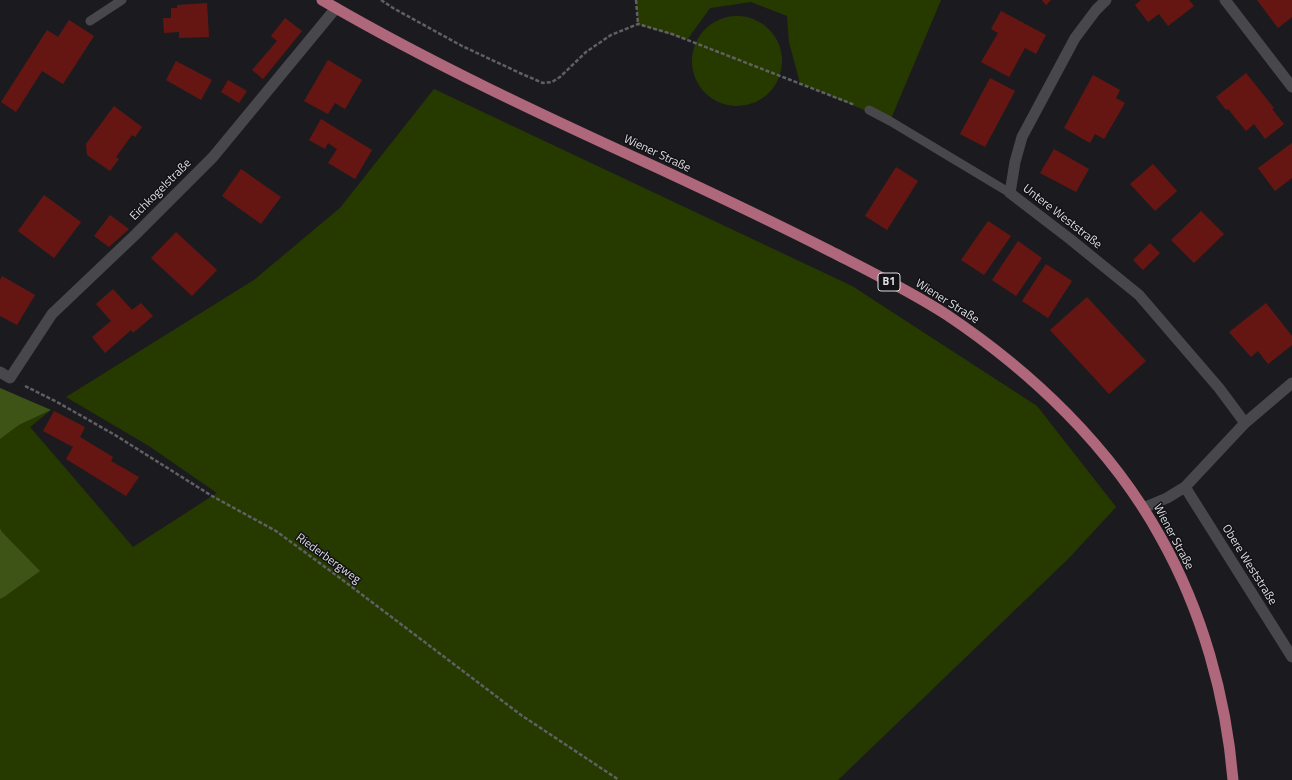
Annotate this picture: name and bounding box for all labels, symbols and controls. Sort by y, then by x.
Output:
street label: Wiener Straße [621,132,693,176]
street label: Eichkogelstraße [127,156,195,224]
street label: Untere Weststraße [1020,182,1104,252]
road number: B1 [878,273,900,291]
street label: Wiener Straße [913,277,981,327]
street label: Wiener Straße [1150,502,1196,572]
street label: Obere Weststraße [1218,522,1280,608]
street label: Riederbergweg [293,531,363,587]

